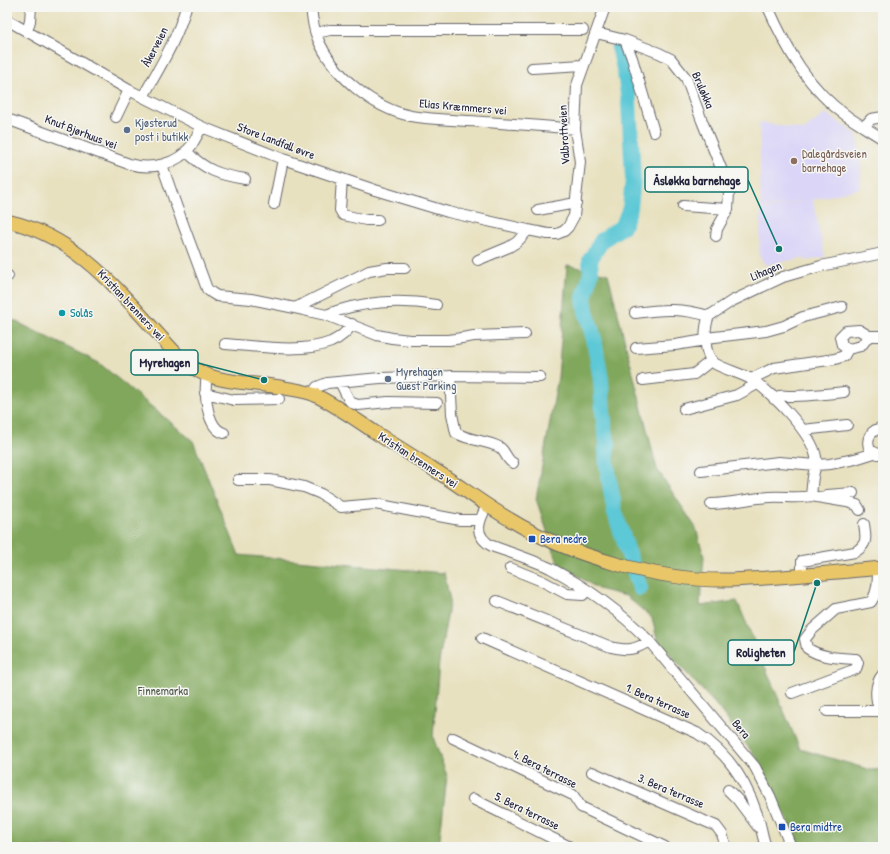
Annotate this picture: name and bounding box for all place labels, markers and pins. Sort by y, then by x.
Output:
place label: Kjøsterud post i butikk [135,114,188,145]
marker: Kjøsterud post i butikk [122,125,132,135]
place label: Dalegårdsveien barnehage [802,145,867,176]
marker: Dalegårdsveien barnehage [789,156,799,166]
callout: Åsløkka barnehage [645,167,748,192]
place label: Solås [70,304,93,321]
marker: Solås [57,308,67,318]
callout: Myrehagen [131,350,198,375]
place label: Myrehagen Guest Parking [396,363,456,394]
marker: Myrehagen Guest Parking [383,374,393,384]
place label: Bera nedre [540,530,587,547]
marker: Bera nedre [527,534,537,544]
callout: Roligheten [728,640,794,665]
place label: Bera midtre [790,818,842,835]
marker: Bera midtre [777,822,787,832]

